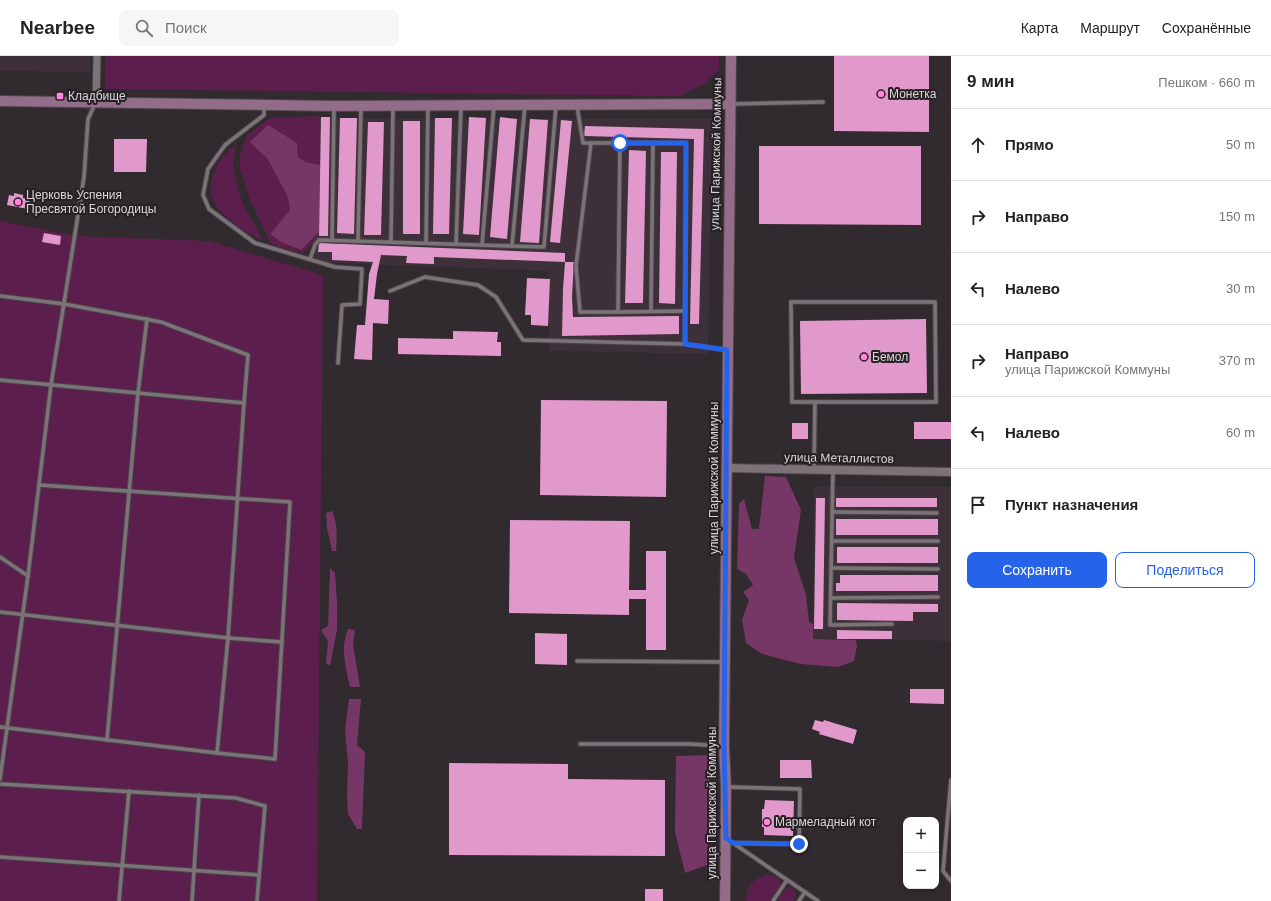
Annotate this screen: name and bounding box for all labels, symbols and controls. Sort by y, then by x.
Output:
search box [119,10,399,46]
text: Nearbee [20,17,95,38]
icon: search [133,17,155,39]
text: Поиск [165,19,207,36]
text: Карта [1021,20,1058,36]
text: Маршрут [1080,20,1140,36]
text: Сохранённые [1162,20,1251,36]
text: 9 мин [967,72,1014,91]
text: Пешком · 660 m [1158,75,1255,90]
street label: улица Парижской Коммуны [708,78,724,230]
place label: Монетка [889,87,937,101]
place label: Кладбище [68,89,126,103]
marker: Монетка [876,89,886,99]
marker: Кладбище [55,91,65,101]
route start [611,134,629,152]
icon: ahead [967,134,989,156]
text: Прямо [1005,136,1054,153]
text: 50 m [1226,137,1255,152]
place label: Церковь Успения Пресвятой Богородицы [26,188,156,216]
marker: Церковь Успения Пресвятой Богородицы [13,197,23,207]
icon: right [967,206,989,228]
text: Направо [1005,208,1069,225]
text: 150 m [1219,209,1255,224]
icon: left [967,278,989,300]
text: Налево [1005,280,1060,297]
text: 30 m [1226,281,1255,296]
text: Направо [1005,345,1069,362]
place label: Бемол [872,350,908,364]
icon: right [967,350,989,372]
marker: Бемол [859,352,869,362]
text: 370 m [1219,353,1255,368]
text: улица Парижской Коммуны [1005,362,1170,377]
street label: улица Парижской Коммуны [707,402,721,554]
icon: left [967,422,989,444]
text: Налево [1005,424,1060,441]
text: 60 m [1226,425,1255,440]
street label: улица Металлистов [784,450,894,466]
icon: arrive [967,494,989,516]
text: Пункт назначения [1005,496,1138,513]
button: Сохранить [967,552,1107,588]
button: Поделиться [1115,552,1255,588]
street label: улица Парижской Коммуны [705,727,719,879]
place label: Мармеладный кот [775,815,877,829]
marker: Мармеладный кот [762,817,772,827]
map controls [903,817,939,889]
button: + [903,817,939,853]
route end [790,835,808,853]
button: − [903,853,939,889]

